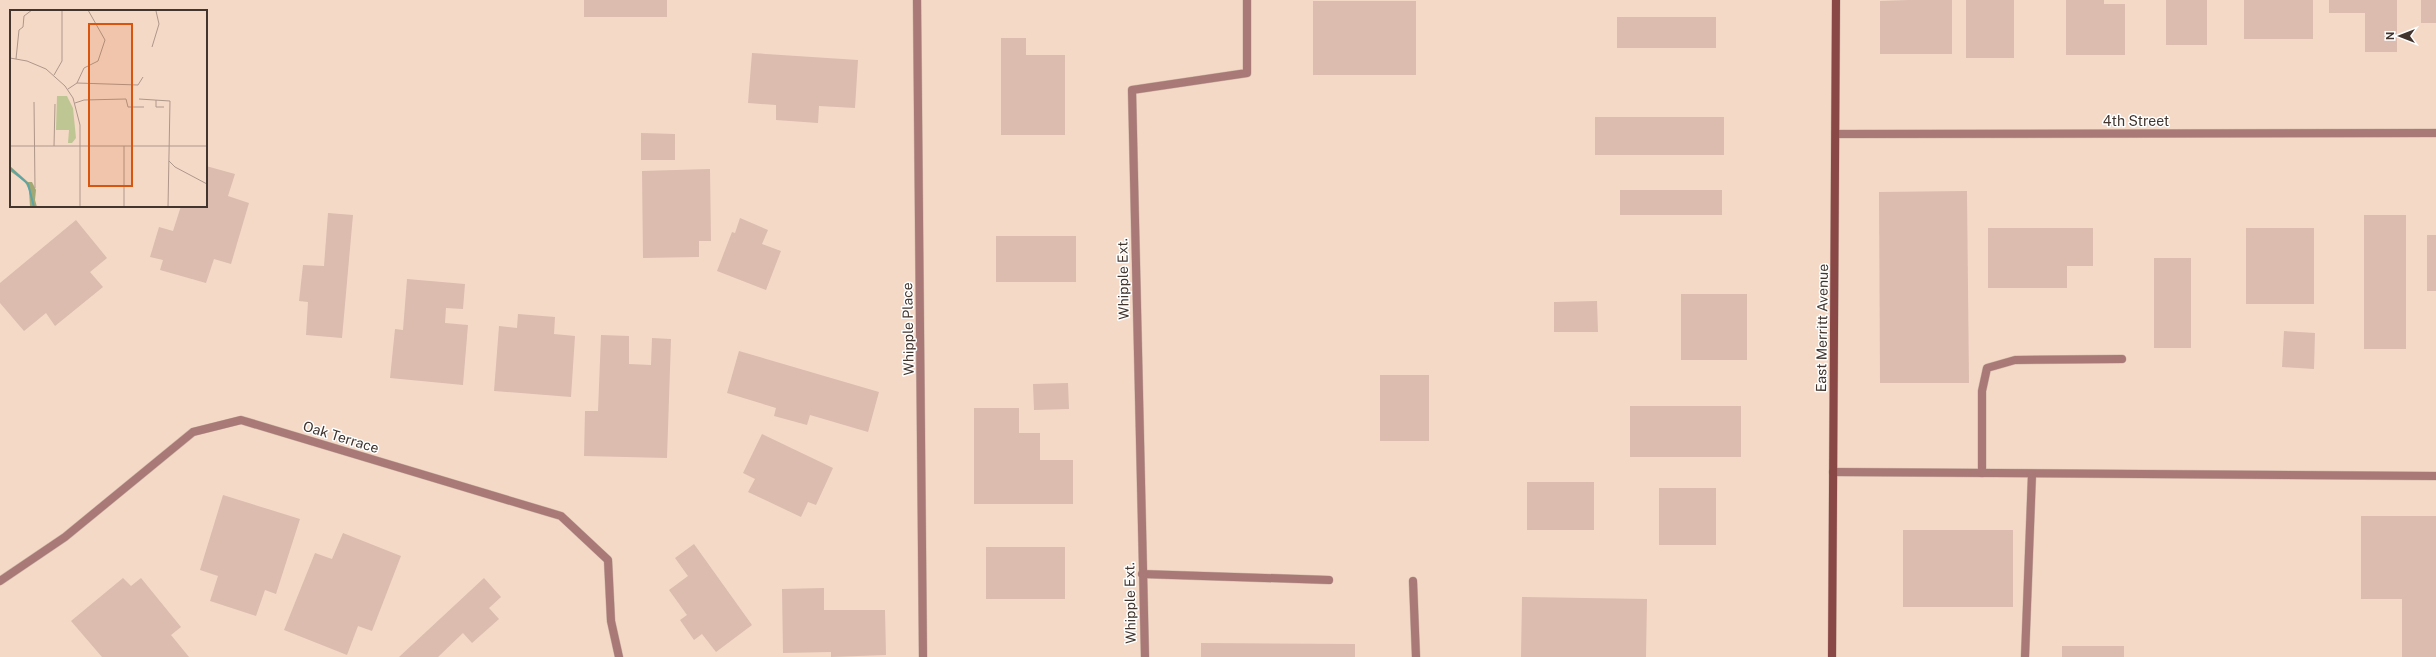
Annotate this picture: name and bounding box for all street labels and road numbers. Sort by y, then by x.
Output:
street label: 4th Street [2103,113,2169,129]
street label: Whipple Ext. [1114,238,1132,320]
street label: East Merritt Avenue [1813,264,1831,392]
street label: Whipple Place [899,282,917,376]
street label: Oak Terrace [301,418,381,456]
street label: Whipple Ext. [1121,562,1139,644]

